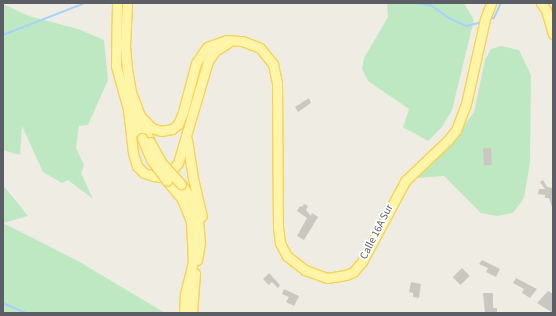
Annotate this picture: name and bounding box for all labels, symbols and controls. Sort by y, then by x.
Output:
street label: Calle 16A Sur [358,202,396,262]

